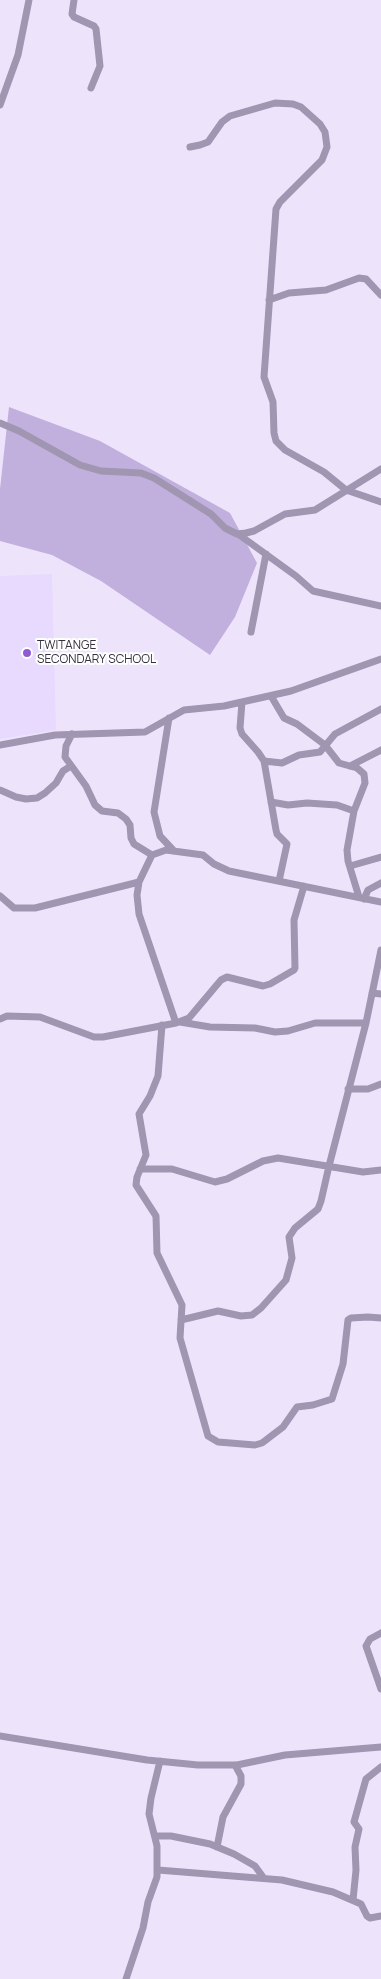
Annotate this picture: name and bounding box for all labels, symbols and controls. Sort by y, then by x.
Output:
place label: TWITANGE SECONDARY SCHOOL [37,639,156,667]
marker: TWITANGE SECONDARY SCHOOL [21,647,33,659]

